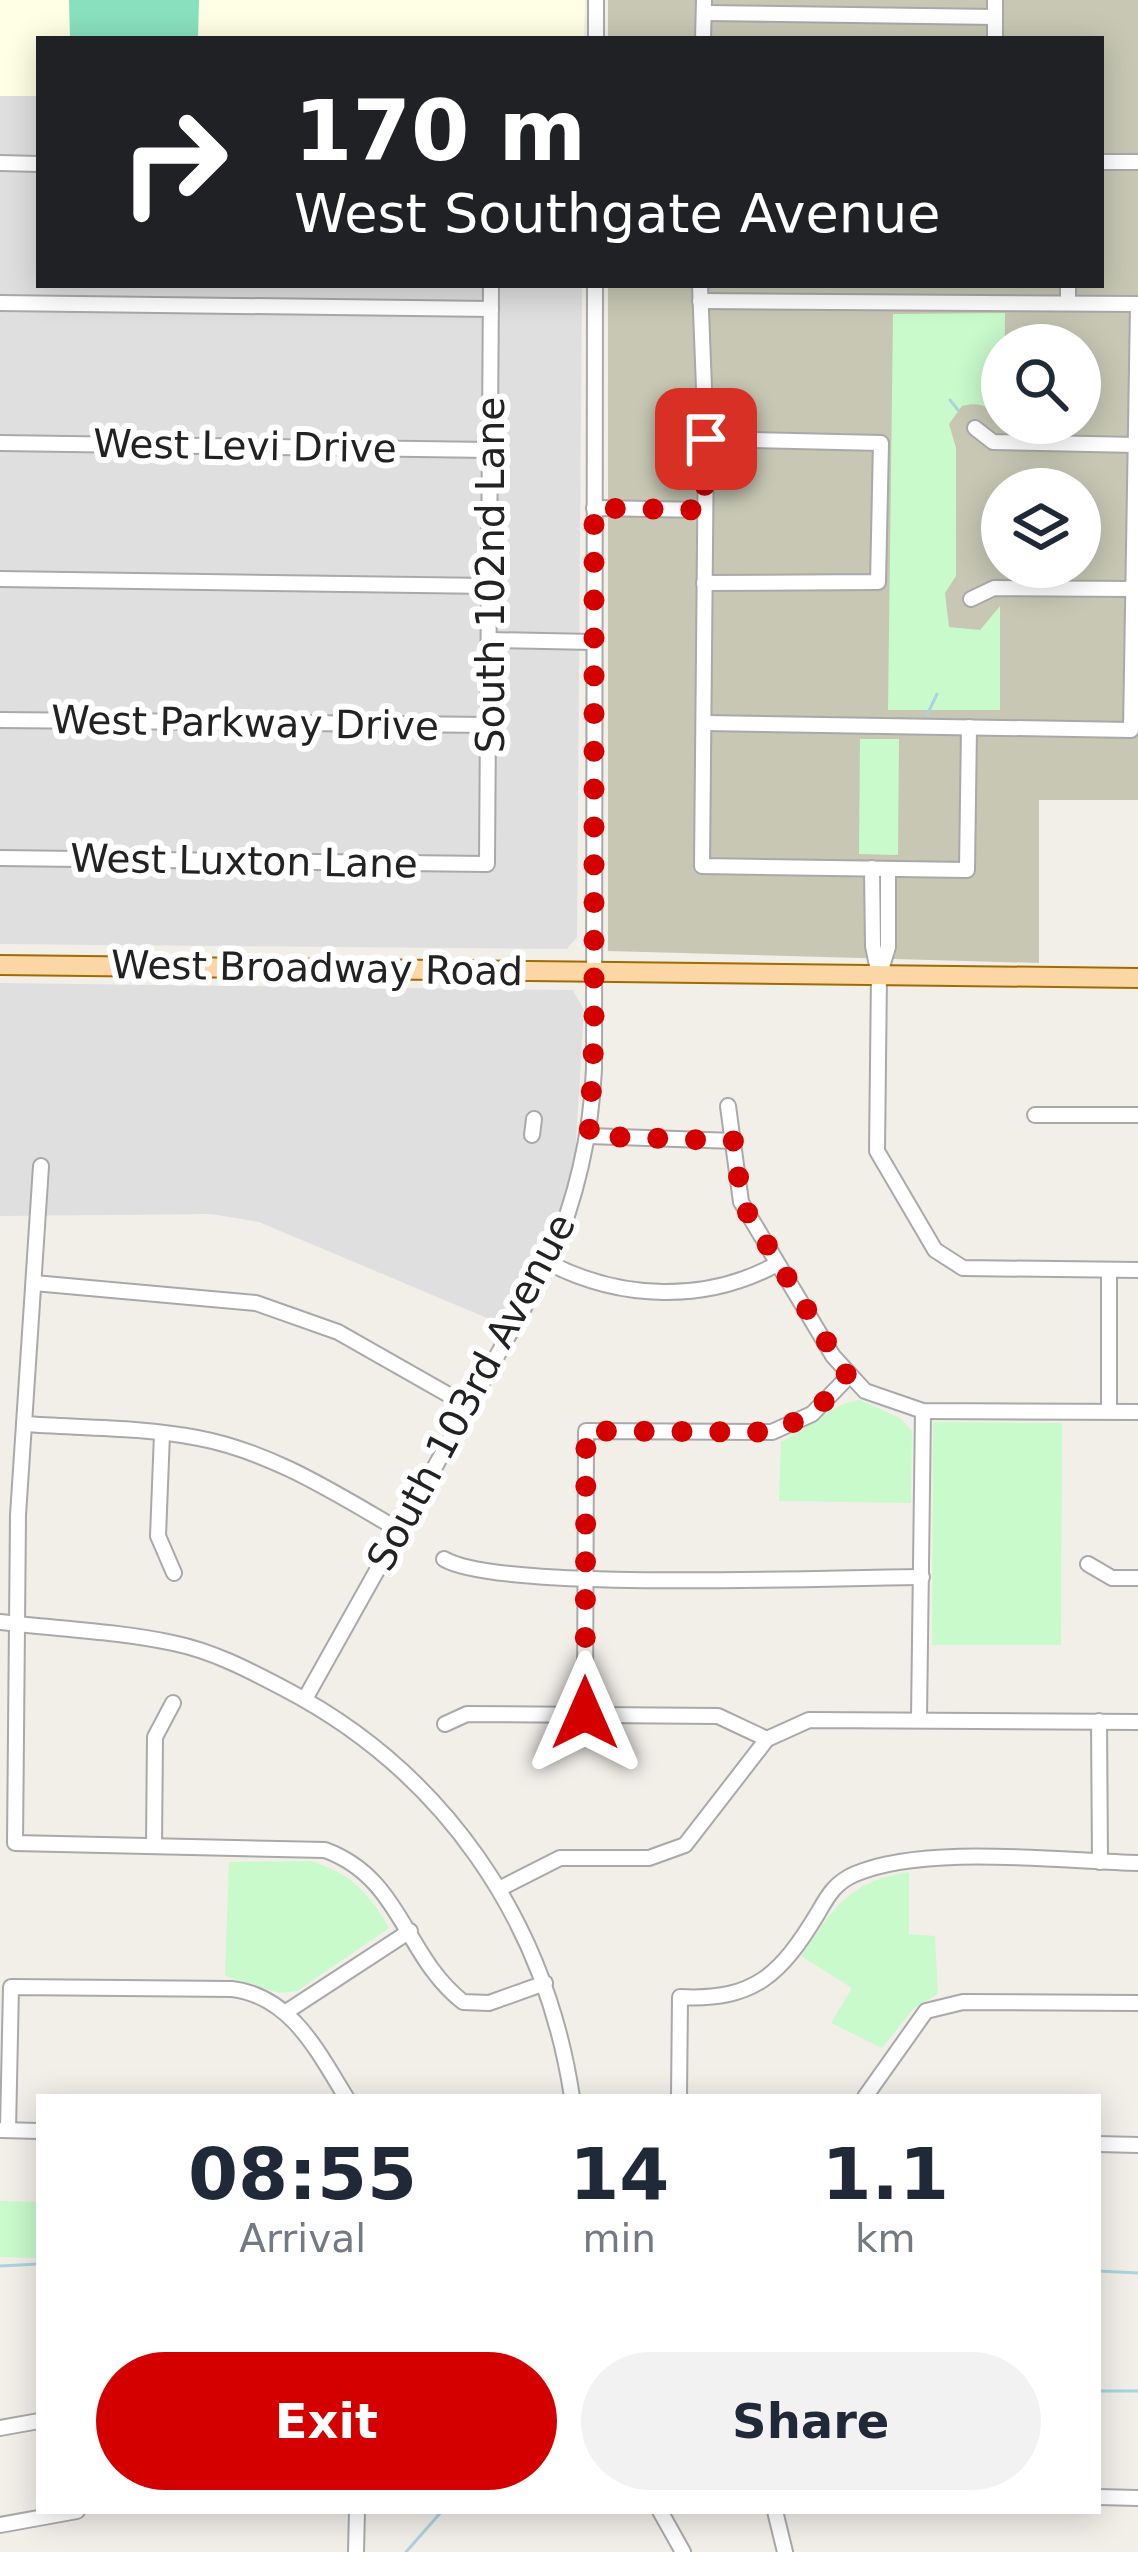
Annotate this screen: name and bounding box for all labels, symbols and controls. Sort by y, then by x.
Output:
text: 170 m [294,82,586,180]
icon: right [96,84,252,240]
text: West Southgate Avenue [294,182,940,245]
map controls [981,324,1101,588]
button: search [981,324,1101,444]
pin [655,388,757,490]
street label: South 102nd Lane [468,397,513,753]
icon: arrive [673,406,739,472]
street label: West Levi Drive [93,421,397,471]
button: layers [981,468,1101,588]
street label: West Parkway Drive [51,697,439,749]
street label: West Luxton Lane [70,835,418,887]
street label: West Broadway Road [111,942,523,994]
street label: South 103rd Avenue [358,1206,584,1578]
position arrow [522,1650,648,1776]
text: 08:55 [188,2132,417,2216]
text: 14 [569,2132,669,2216]
text: 1.1 [821,2132,949,2216]
text: Arrival [239,2216,366,2261]
text: min [583,2216,656,2261]
text: km [855,2216,916,2261]
button: Exit [96,2352,557,2490]
button: Share [581,2352,1041,2490]

